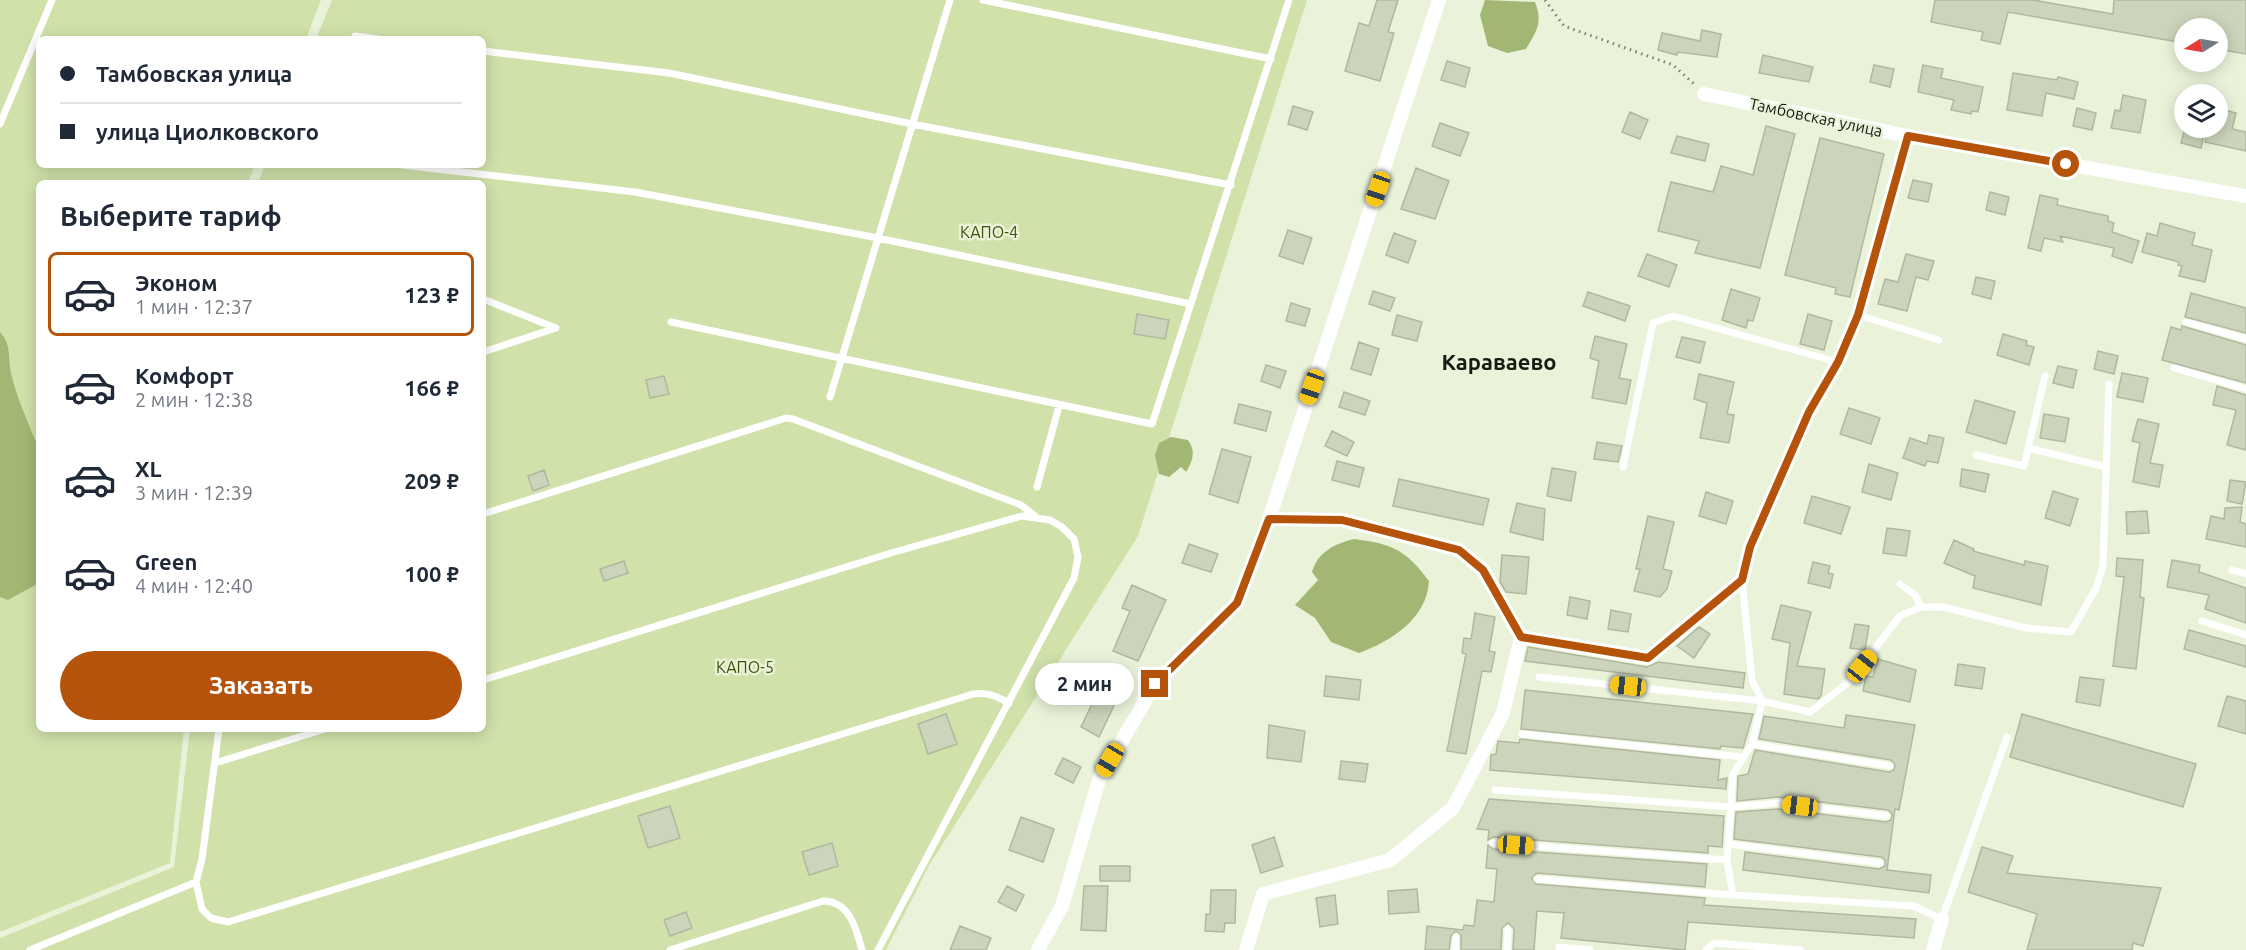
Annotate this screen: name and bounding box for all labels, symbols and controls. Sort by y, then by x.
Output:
north arrow [2174,18,2228,72]
map controls [2174,18,2228,138]
text: Тамбовская улица [96,61,292,86]
button: layers [2174,84,2228,138]
street label: Тамбовская улица [1748,94,1884,140]
text: улица Циолковского [96,119,319,144]
route start [2052,150,2079,177]
car [1364,169,1392,209]
text: Выберите тариф [60,201,282,231]
park label: КАПО-4 [960,223,1018,241]
icon: car [63,267,117,321]
text: Эконом [135,270,217,295]
text: 123 ₽ [404,282,459,307]
text: 1 мин · 12:37 [135,295,253,318]
district label: Караваево [1441,349,1557,374]
icon: car [63,360,117,414]
text: Комфорт [135,363,234,388]
car [1298,367,1326,407]
text: 166 ₽ [404,375,459,400]
text: 2 мин · 12:38 [135,388,253,411]
icon: car [63,453,117,507]
text: XL [135,456,162,481]
text: 209 ₽ [404,468,459,493]
text: 3 мин · 12:39 [135,481,253,504]
icon: car [63,546,117,600]
text: Green [135,549,197,574]
text: 100 ₽ [404,561,459,586]
text: 4 мин · 12:40 [135,574,253,597]
car [1844,646,1880,686]
button: Заказать [60,651,462,720]
park label: КАПО-5 [716,658,774,676]
callout: 2 мин [1035,663,1134,705]
route end [1141,670,1168,697]
text: 2 мин [1057,672,1112,695]
car [1609,675,1647,697]
car [1093,740,1127,780]
car [1781,795,1819,817]
car [1497,835,1535,855]

